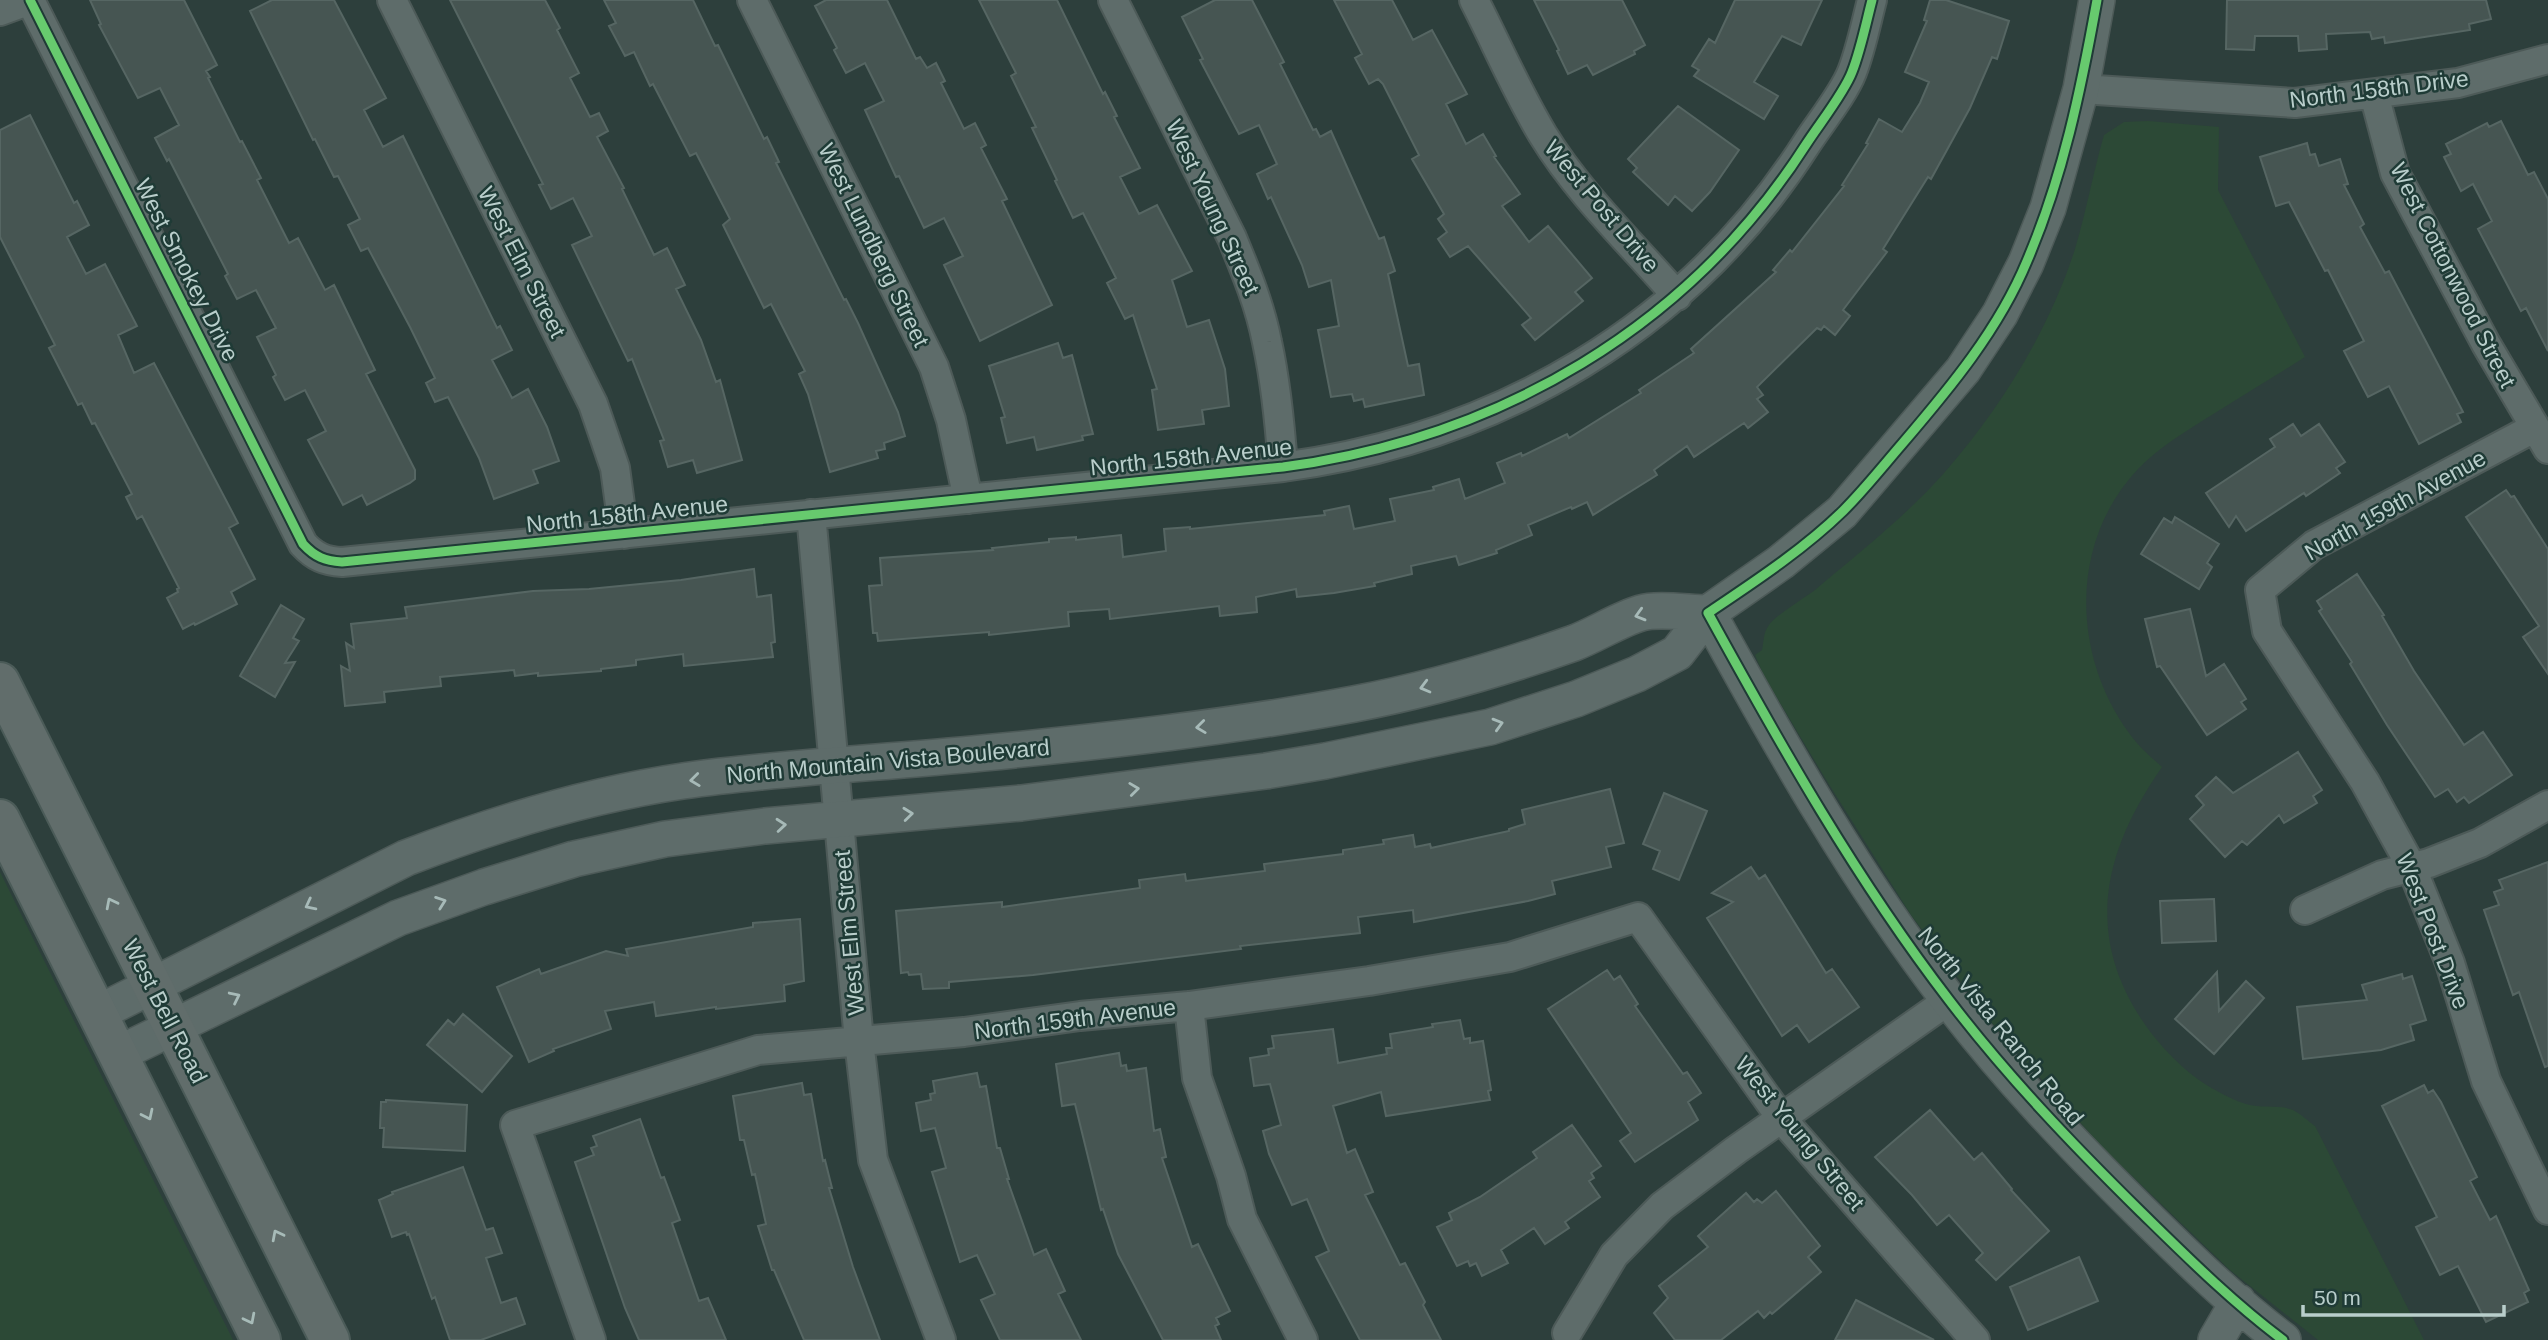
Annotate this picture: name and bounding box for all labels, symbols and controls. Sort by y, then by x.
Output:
street label: North 158th Drive [2288,65,2470,113]
street label: West Young Street [1161,115,1265,299]
street label: West Post Drive [1539,135,1665,277]
street label: West Lundberg Street [813,139,935,352]
street label: West Cottonwood Street [2385,158,2521,392]
street label: West Smokey Drive [130,174,244,366]
street label: West Elm Street [473,182,571,342]
street label: North 158th Avenue [1089,433,1293,481]
street label: North 159th Avenue [2300,444,2490,566]
street label: North 158th Avenue [525,490,729,538]
one-way arrow [1635,607,1647,621]
one-way arrow [1419,679,1431,693]
one-way arrow [1492,718,1504,733]
one-way arrow [1196,719,1207,734]
street label: North Mountain Vista Boulevard [725,734,1051,788]
one-way arrow [689,772,700,787]
one-way arrow [1128,781,1139,796]
one-way arrow [902,807,913,822]
one-way arrow [776,818,787,833]
street label: West Elm Street [829,849,869,1017]
street label: West Post Drive [2391,850,2475,1012]
one-way arrow [434,896,446,910]
one-way arrow [105,897,119,910]
one-way arrow [305,897,317,910]
street label: North Vista Ranch Road [1913,922,2089,1130]
street label: West Bell Road [118,935,212,1087]
one-way arrow [228,992,240,1006]
street label: North 159th Avenue [973,994,1177,1044]
street label: West Young Street [1730,1051,1870,1216]
one-way arrow [140,1108,154,1120]
one-way arrow [272,1230,286,1242]
scale bar [2303,1274,2504,1318]
text: 50 m [2314,1286,2361,1309]
one-way arrow [242,1312,256,1324]

